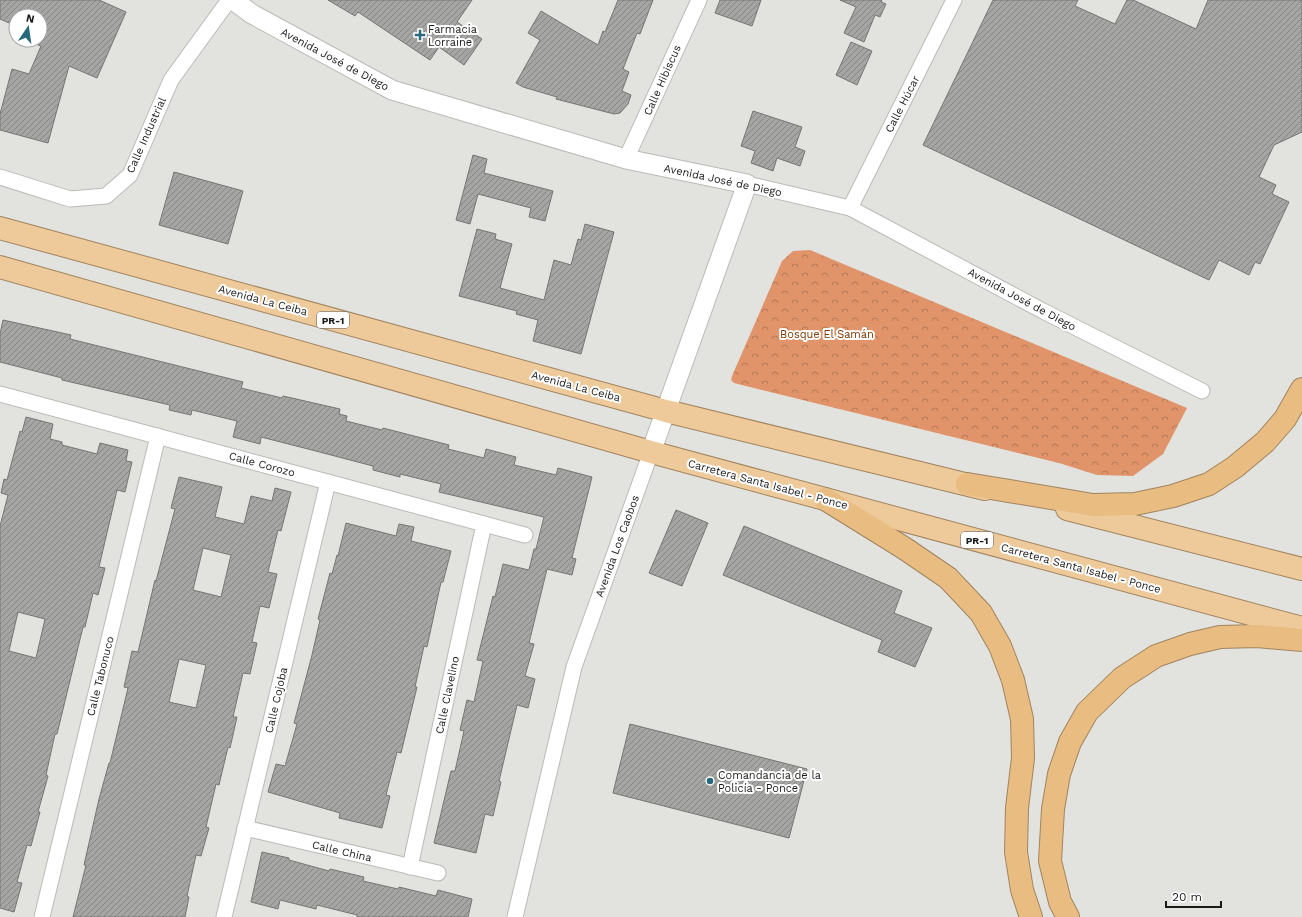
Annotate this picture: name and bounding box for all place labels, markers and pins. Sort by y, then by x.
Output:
place label: Farmacia Lorraine [428,23,477,49]
marker: Farmacia Lorraine [415,30,425,40]
place label: Comandancia de la Policía - Ponce [718,769,821,795]
marker: Comandancia de la Policía - Ponce [705,776,715,786]

